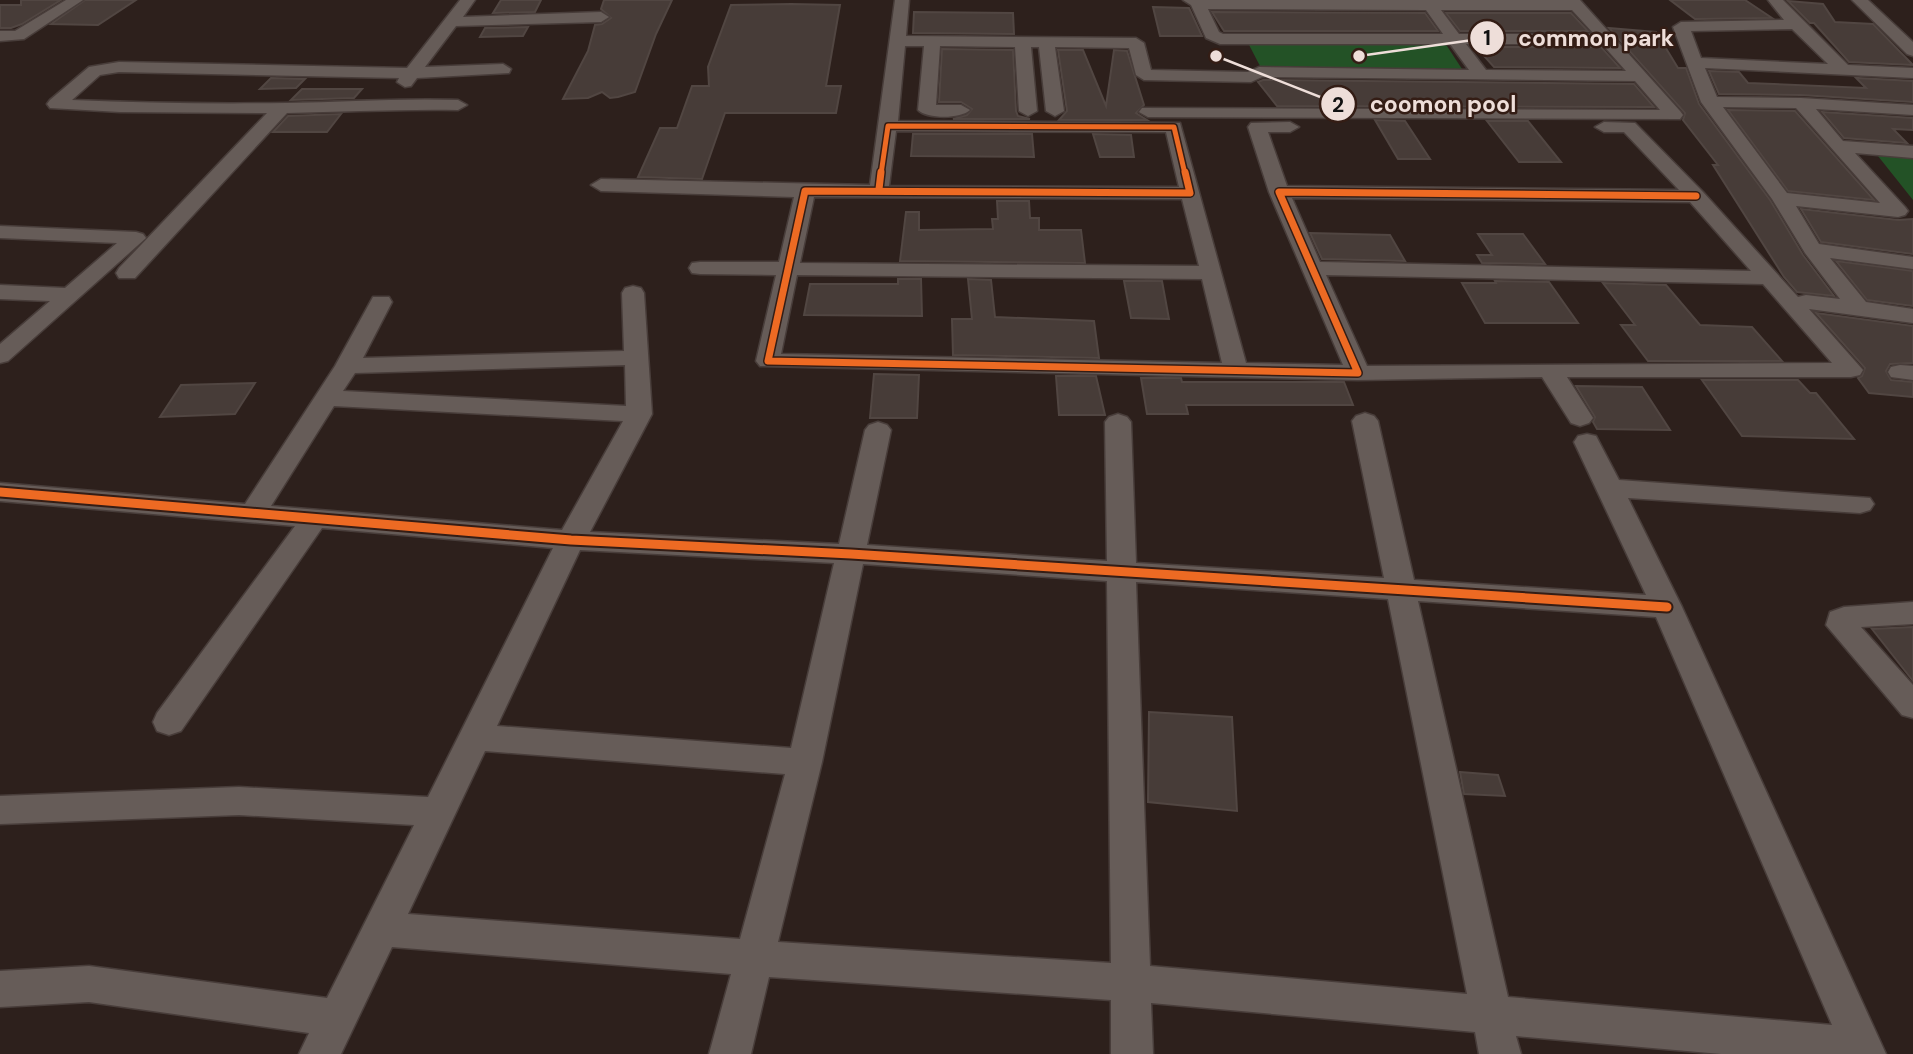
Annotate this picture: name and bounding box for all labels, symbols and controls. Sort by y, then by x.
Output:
callout: common park [1469,16,1688,60]
text: common park [1518,23,1674,53]
text: 1 [1483,24,1491,52]
callout: coomon pool [1320,82,1530,126]
text: coomon pool [1370,89,1516,119]
text: 2 [1332,91,1344,119]

